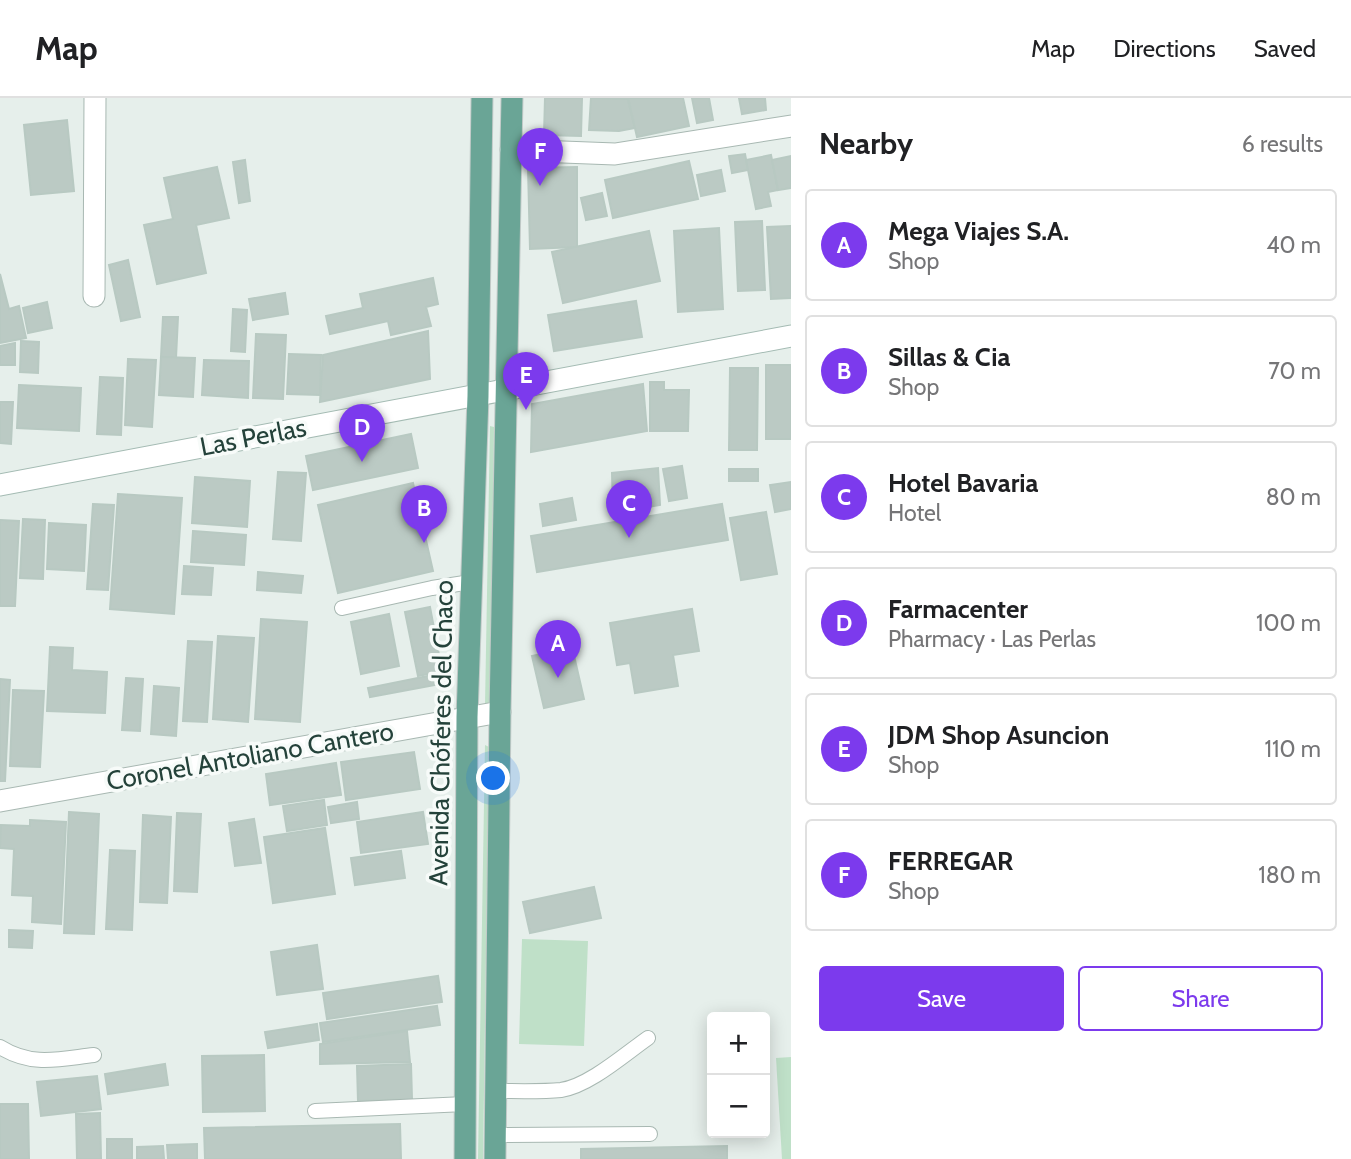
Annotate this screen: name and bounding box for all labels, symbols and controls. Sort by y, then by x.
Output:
text: Map [35,28,98,68]
text: Map [1031,34,1075,63]
text: Directions [1113,34,1216,63]
text: Saved [1254,34,1316,63]
text: Nearby [819,125,913,162]
pin: F [517,128,563,186]
text: 6 results [1242,130,1323,158]
text: Mega Viajes S.A. [888,215,1069,247]
text: A [837,231,851,259]
text: 40 m [1266,231,1321,259]
text: Shop [888,247,939,275]
text: Sillas & Cia [888,341,1010,373]
pin: E [503,352,549,410]
text: B [837,357,851,385]
text: 70 m [1268,357,1321,385]
text: Shop [888,373,939,401]
pin: D [339,404,385,462]
street label: Las Perlas [197,411,309,463]
text: Hotel Bavaria [888,467,1039,499]
pin: C [606,480,652,538]
text: C [837,483,851,511]
text: 80 m [1266,483,1321,511]
pin: B [401,485,447,543]
text: Hotel [888,499,941,527]
street label: Avenida Chóferes del Chaco [422,580,460,886]
text: Farmacenter [888,593,1028,625]
text: D [836,609,852,637]
text: 100 m [1256,609,1321,637]
pin: A [535,620,581,678]
text: Pharmacy · Las Perlas [888,625,1096,653]
street label: Coronel Antoliano Cantero [104,715,396,797]
text: JDM Shop Asuncion [888,719,1109,751]
text: E [837,735,851,763]
text: 110 m [1265,735,1321,763]
text: Shop [888,751,939,779]
your location [476,761,510,795]
text: FERREGAR [888,845,1013,877]
text: F [838,861,850,889]
text: 180 m [1258,861,1321,889]
text: Shop [888,877,939,905]
button: Save [819,966,1064,1031]
button: Share [1078,966,1323,1031]
map controls [707,1012,770,1138]
button: + [707,1012,770,1075]
button: − [707,1075,770,1138]

